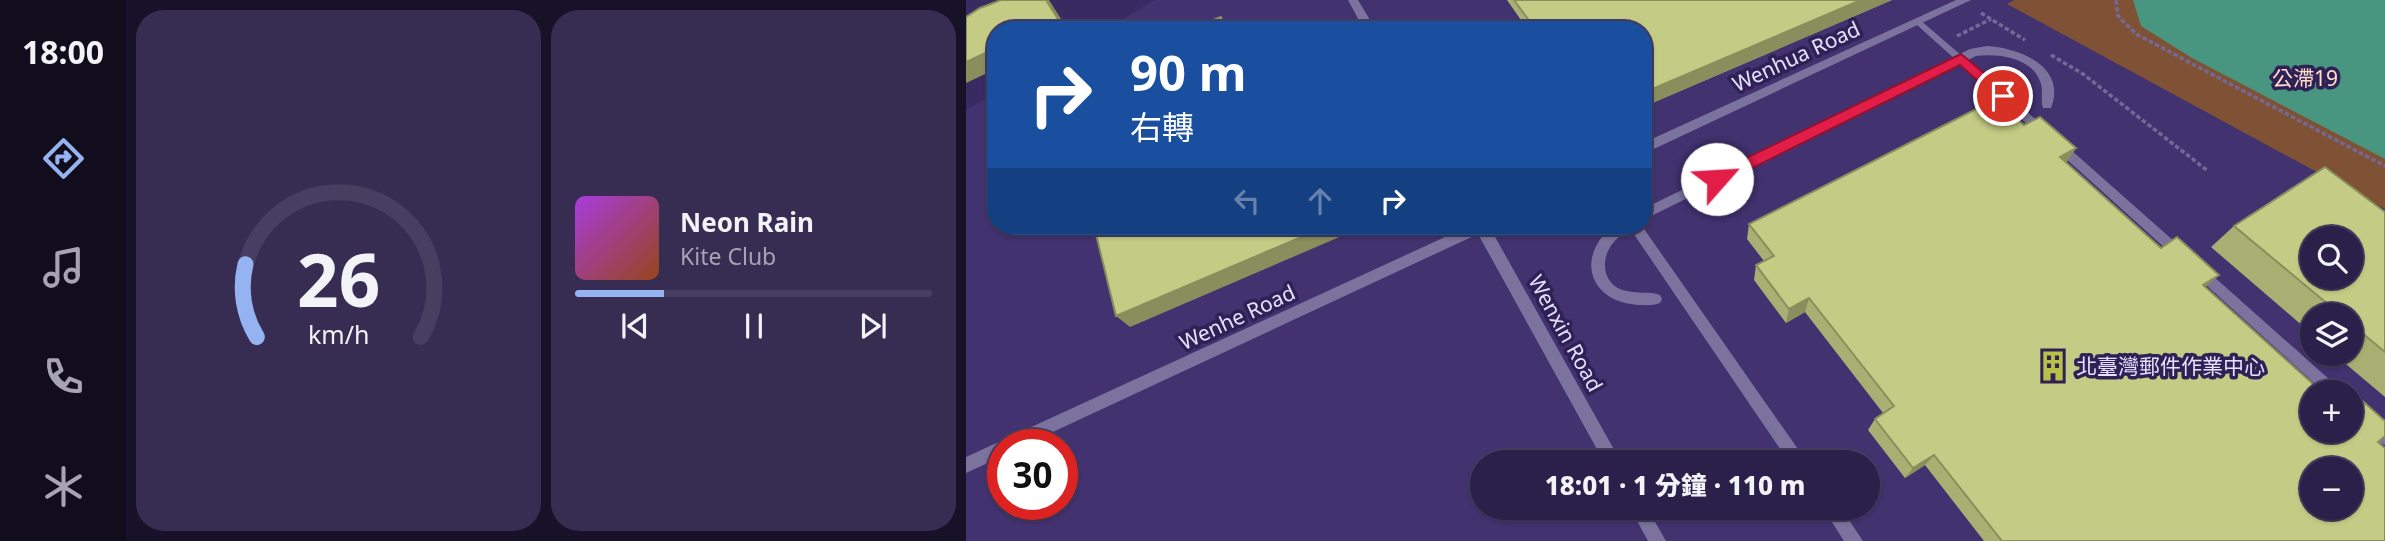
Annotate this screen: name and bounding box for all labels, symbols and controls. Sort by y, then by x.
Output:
street label: Wenhua Road [1728,14,1864,98]
text: 18:00 [22,30,104,73]
text: 90 m [1130,39,1247,105]
icon: right [1015,49,1106,140]
park label: 公滯19 [2272,64,2338,92]
pin [1973,66,2033,126]
icon: arrive [1984,77,2022,115]
text: 右轉 [1130,105,1194,148]
icon: directions [39,134,88,183]
position arrow [1680,142,1754,216]
icon: left [1228,182,1266,220]
icon: ahead [1301,182,1339,220]
icon: right [1374,182,1412,220]
text: Neon Rain [680,204,814,240]
map controls [2300,226,2363,520]
button: search [2300,226,2363,289]
text: 26 [297,229,380,328]
text: Kite Club [680,240,776,272]
icon: music [39,243,88,292]
street label: Wenxin Road [1522,270,1610,396]
street label: Wenhe Road [1175,278,1299,356]
button: layers [2300,303,2363,366]
icon: previous [616,307,654,345]
icon: pause [735,307,773,345]
icon: next [854,307,892,345]
text: km/h [308,316,369,350]
building icon: 北臺灣郵件作業中心 [2036,349,2070,383]
icon: phone [39,352,88,401]
place label: 北臺灣郵件作業中心 [2076,352,2265,380]
button: + [2300,380,2363,443]
speed limit sign: 30 [987,429,1078,520]
button: − [2300,457,2363,520]
icon: climate [39,462,88,511]
text: 18:01 · 1 分鐘 · 110 m [1545,467,1805,503]

